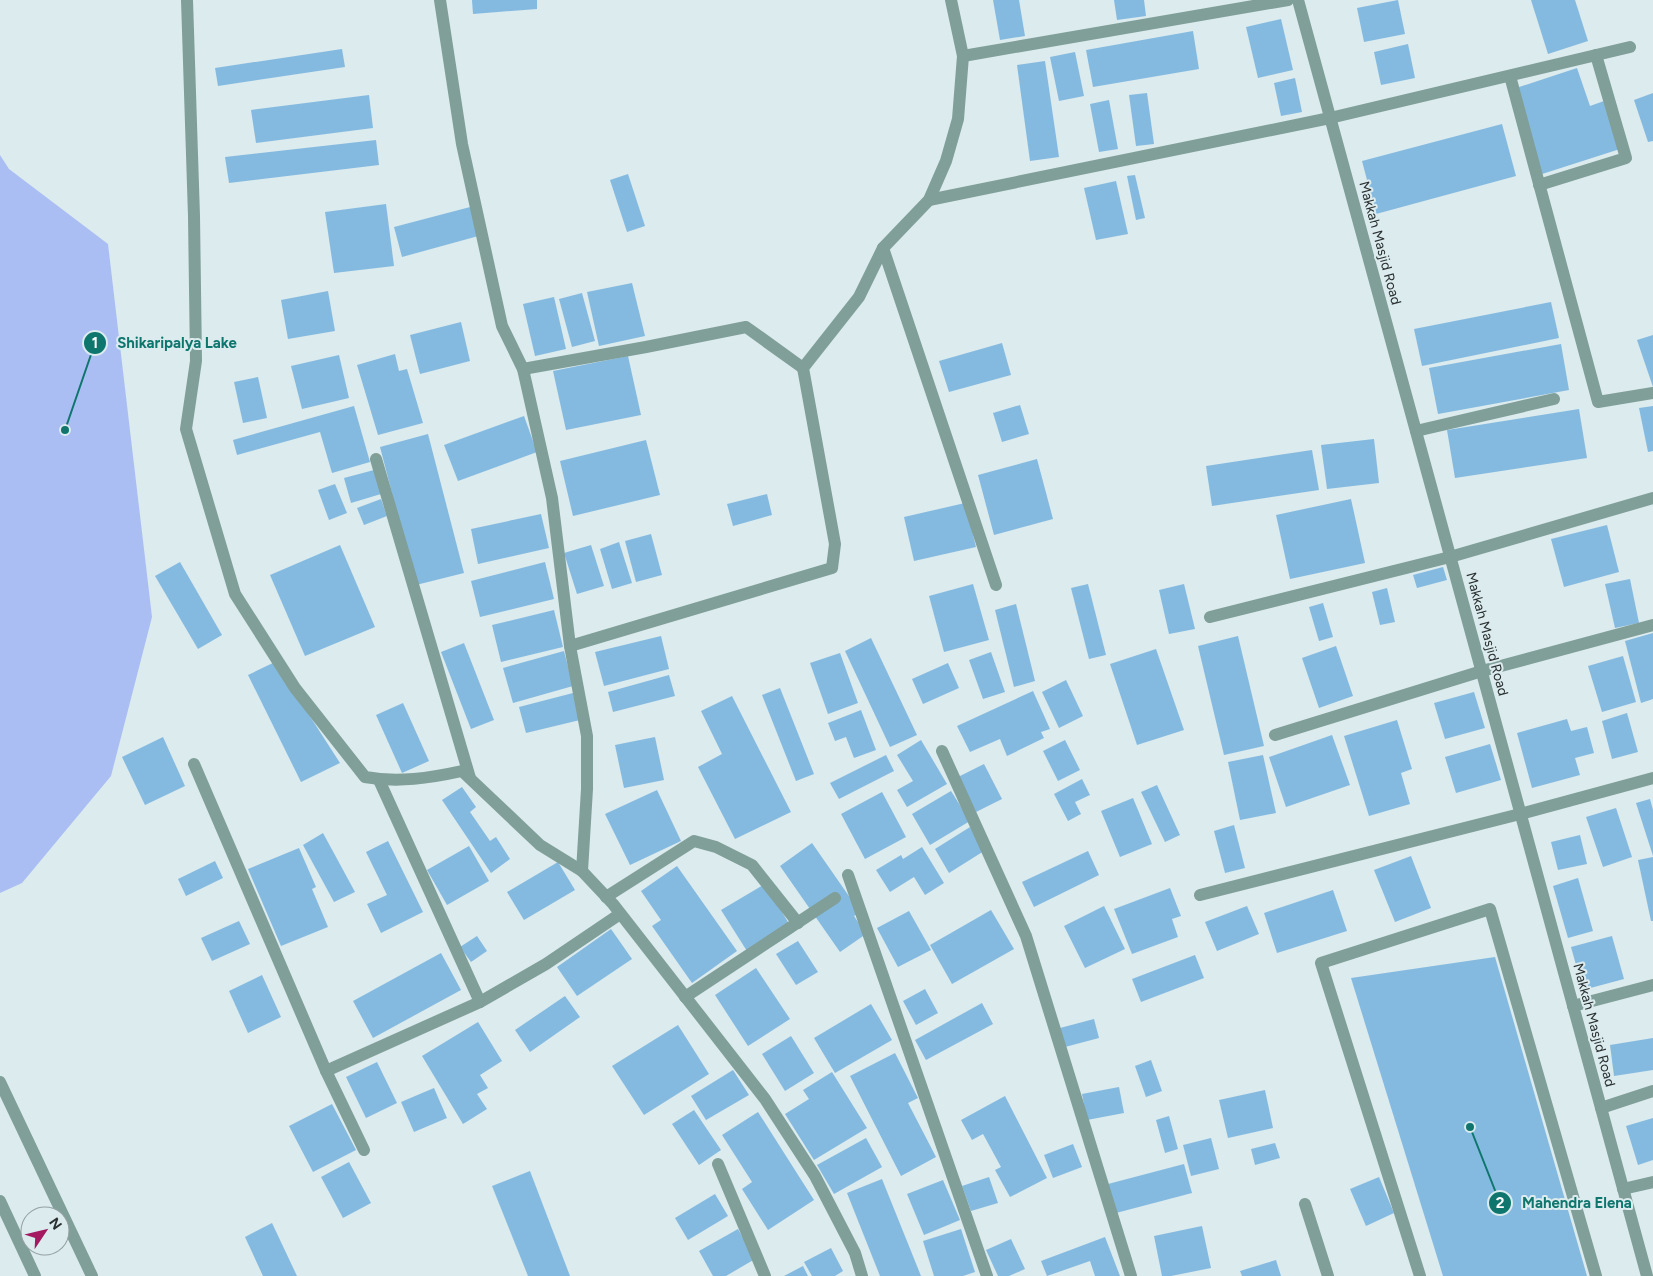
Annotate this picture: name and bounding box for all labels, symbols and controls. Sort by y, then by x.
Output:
street label: Makkah Masjid Road [1355,179,1405,307]
callout: Shikaripalya Lake [82,328,247,358]
text: 1 [92,334,98,352]
text: Shikaripalya Lake [117,334,237,352]
street label: Makkah Masjid Road [1462,570,1512,698]
street label: Makkah Masjid Road [1569,961,1619,1089]
callout: Mahendra Elena [1487,1188,1642,1218]
text: 2 [1496,1194,1505,1212]
text: Mahendra Elena [1522,1194,1632,1212]
north arrow [20,1206,70,1256]
text: N [45,1215,65,1233]

